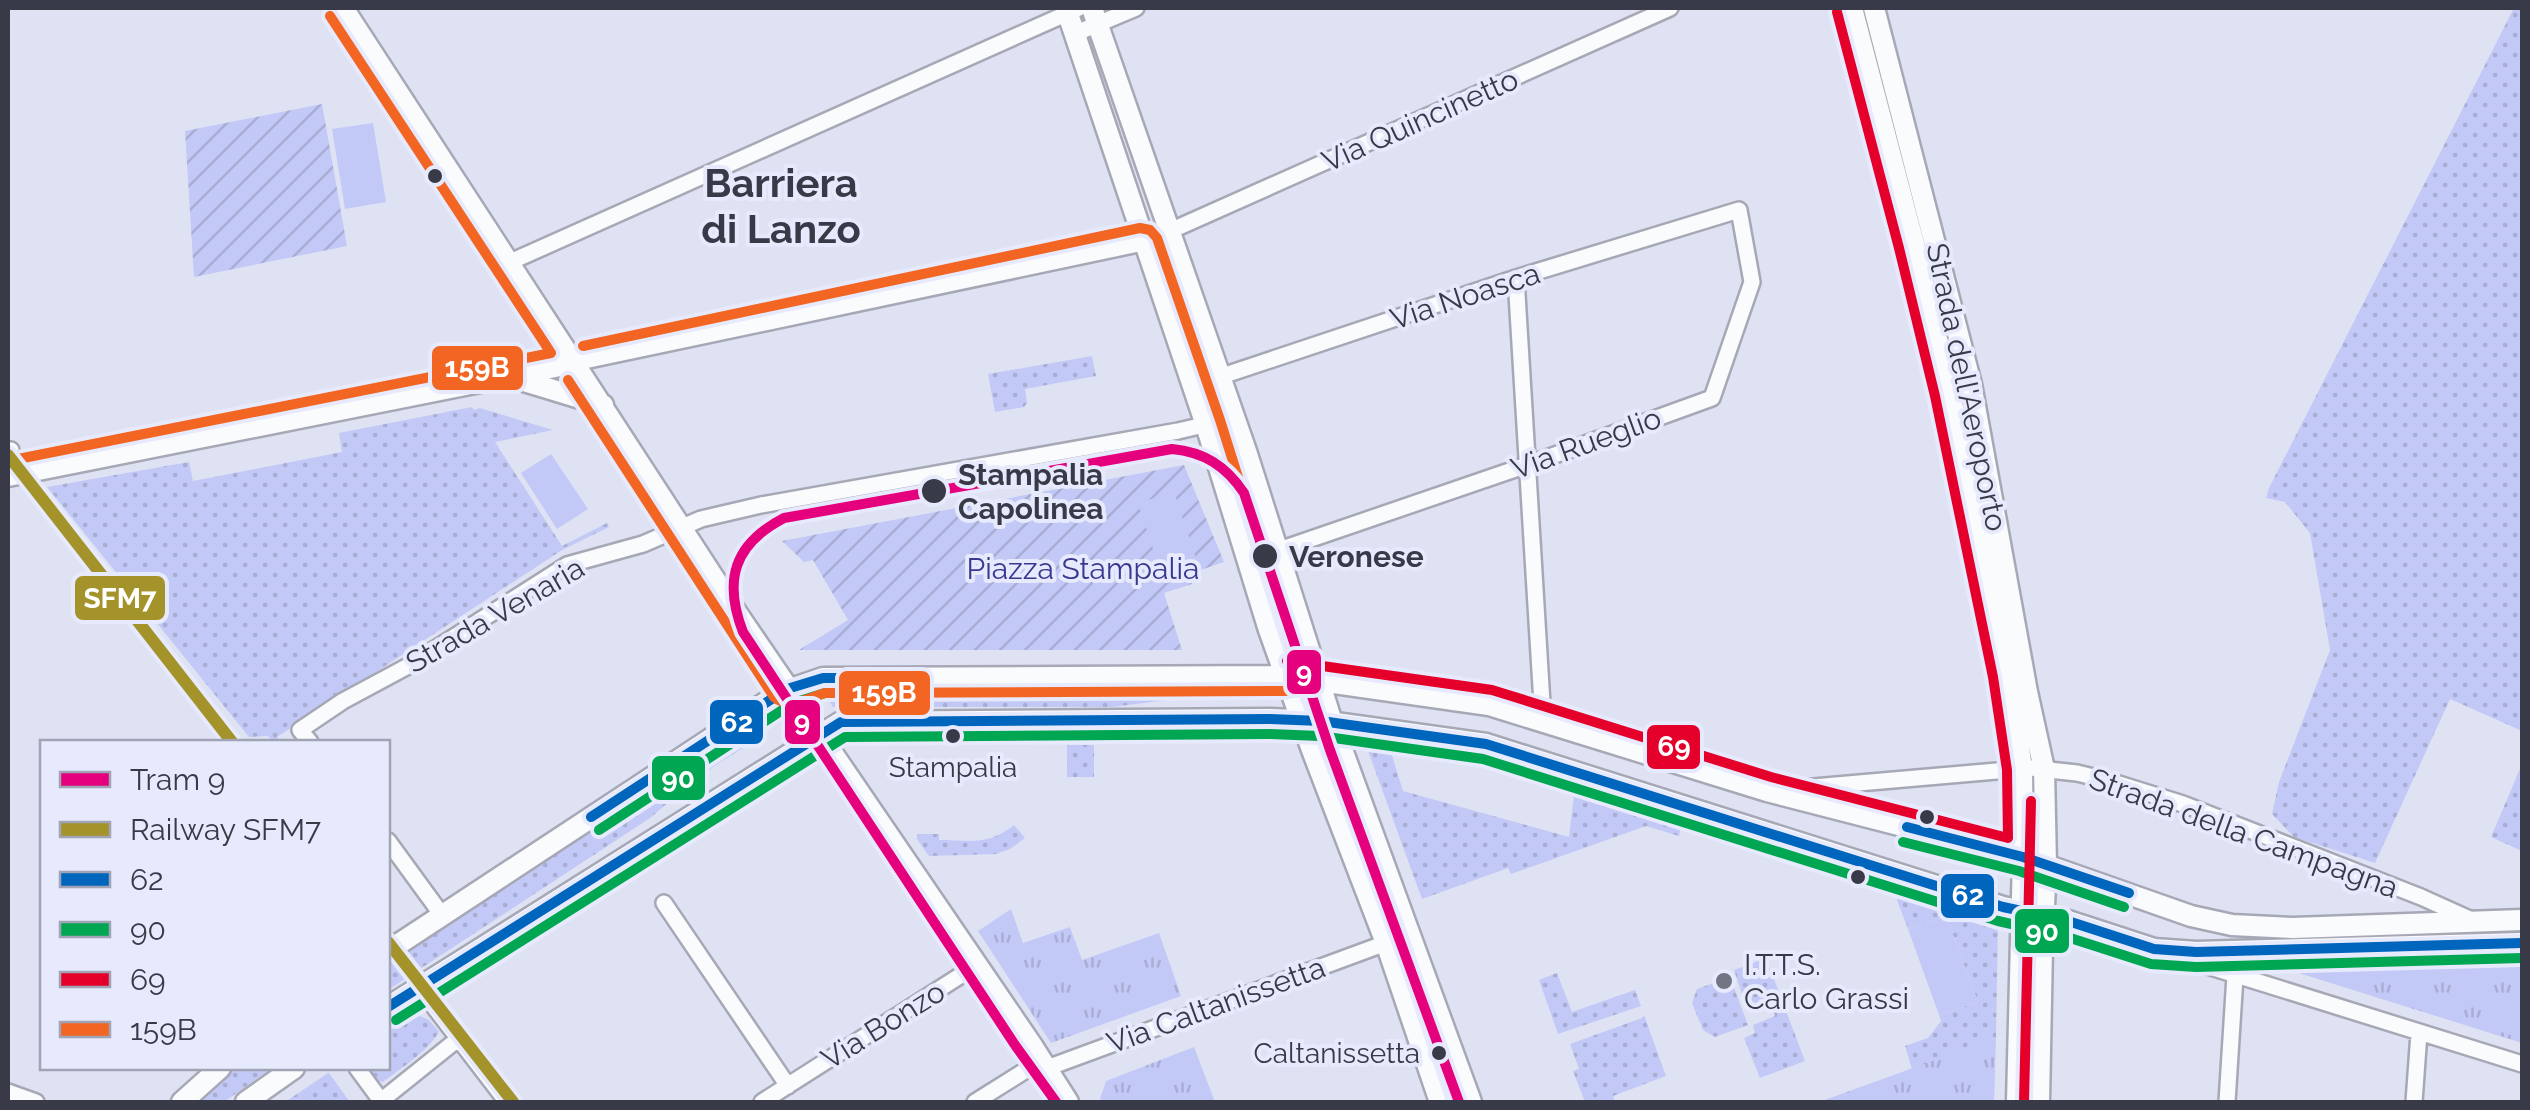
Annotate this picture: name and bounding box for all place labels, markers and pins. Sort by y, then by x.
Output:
unlabelled marker [425,166,445,186]
place label: Stampalia Capolinea [958,457,1103,526]
marker: Stampalia Capolinea [919,476,949,506]
place label: Veronese [1289,539,1424,574]
marker: Veronese [1250,541,1280,571]
marker: Stampalia [943,726,963,746]
place label: Stampalia [889,751,1017,784]
unlabelled marker [1917,807,1937,827]
unlabelled marker [1848,867,1868,887]
place label: I.T.T.S. Carlo Grassi [1744,947,1909,1016]
marker: I.T.T.S. Carlo Grassi [1713,970,1735,992]
place label: Caltanissetta [1253,1037,1420,1070]
marker: Caltanissetta [1429,1043,1449,1063]

